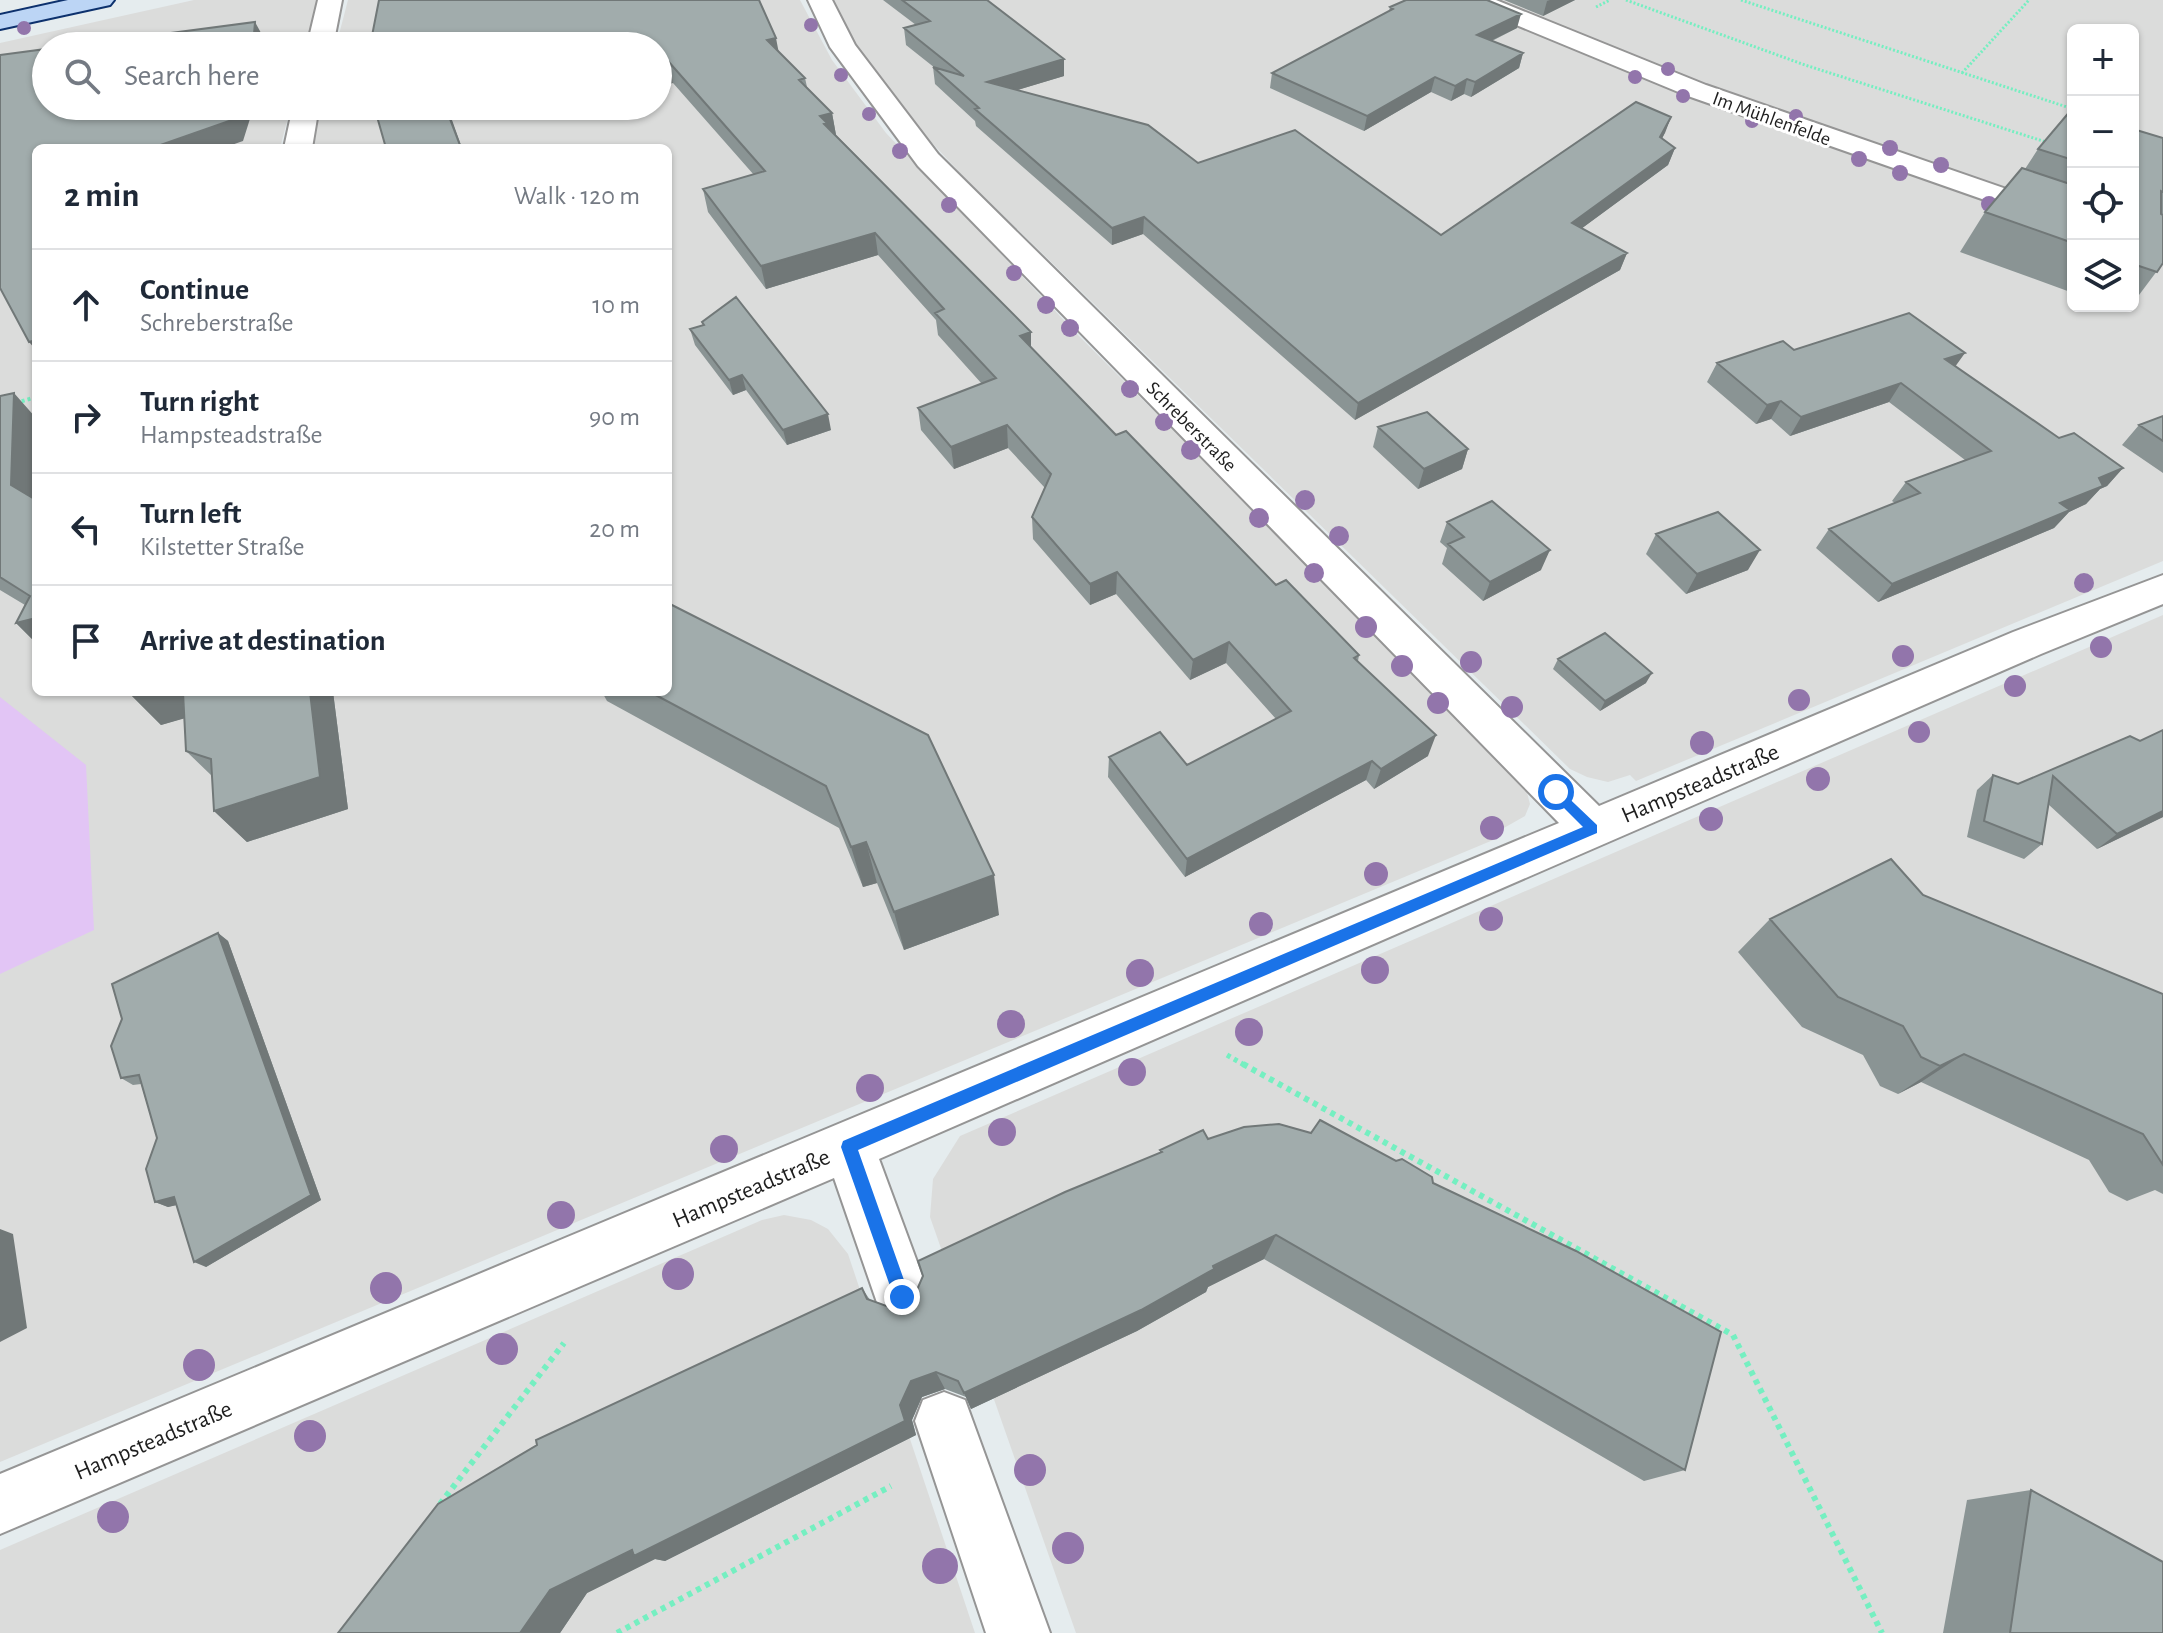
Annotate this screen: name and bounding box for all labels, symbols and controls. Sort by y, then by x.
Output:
map controls [2067,24,2139,312]
button: + [2067,24,2139,96]
search box [32,32,672,120]
icon: search [60,54,104,98]
text: Search here [124,61,260,91]
street label: Im Mühlenfelde [1710,88,1833,150]
button: − [2067,96,2139,168]
button: locate [2067,168,2139,240]
text: 2 min [64,179,139,213]
text: Walk · 120 m [514,183,640,209]
button: layers [2067,240,2139,312]
text: Continue [140,275,249,305]
icon: ahead [64,283,108,327]
text: 10 m [592,292,640,318]
text: Schreberstraße [140,310,294,336]
street label: Schreberstraße [1142,378,1240,476]
text: Turn right [140,387,259,417]
icon: right [64,395,108,439]
text: 90 m [589,404,640,430]
text: Hampsteadstraße [140,422,323,448]
text: Turn left [140,499,241,529]
icon: left [64,507,108,551]
text: 20 m [589,516,640,542]
text: Kilstetter Straße [140,534,304,560]
icon: arrive [64,619,108,663]
text: Arrive at destination [140,626,386,656]
street label: Hampsteadstraße [1618,740,1783,828]
route start [1538,774,1574,810]
street label: Hampsteadstraße [669,1145,834,1233]
route end [884,1279,920,1315]
street label: Hampsteadstraße [71,1397,236,1485]

